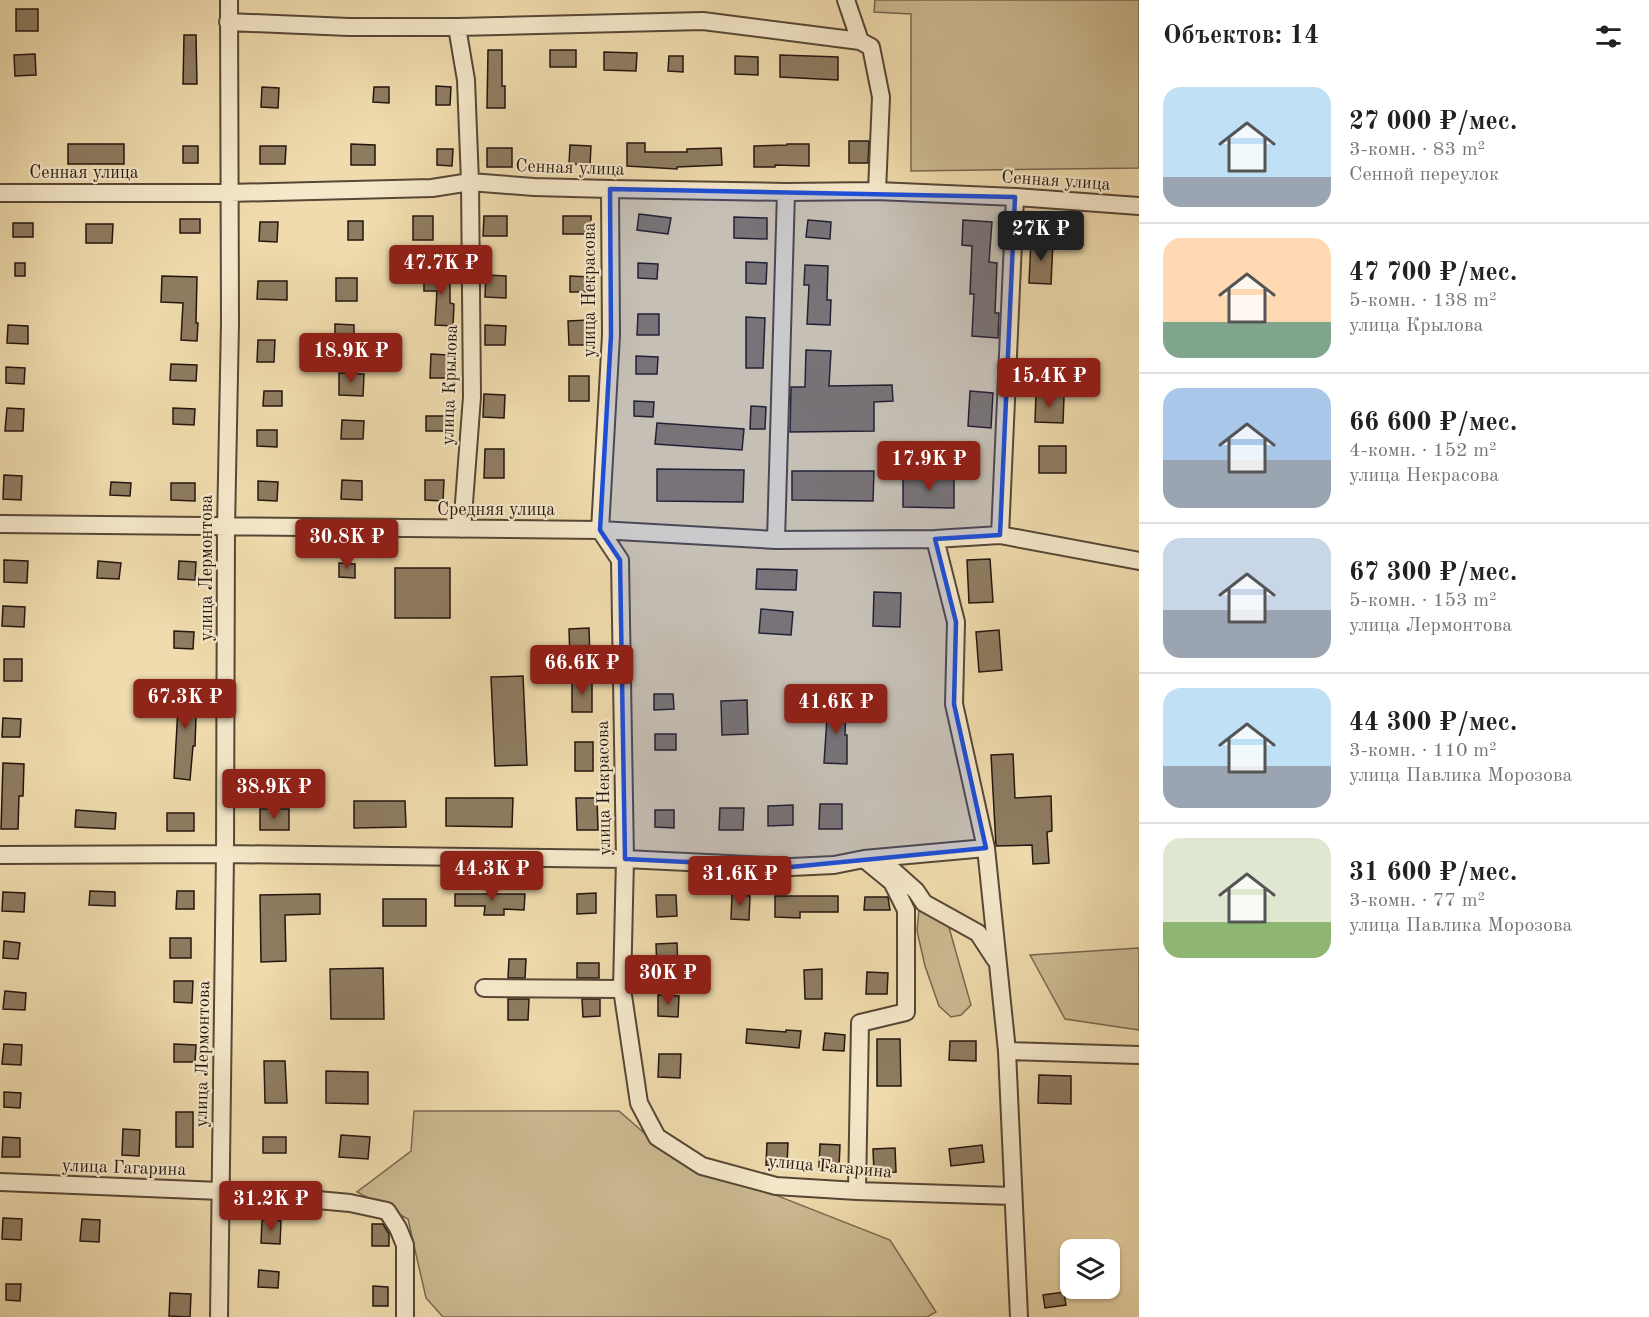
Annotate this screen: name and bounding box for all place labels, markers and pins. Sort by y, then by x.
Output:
pin: 27K ₽ [999,211,1083,262]
pin: 47.7K ₽ [386,245,496,296]
pin: 18.9K ₽ [296,333,406,384]
pin: 15.4K ₽ [994,358,1104,409]
pin: 17.9K ₽ [874,441,984,492]
pin: 30.8K ₽ [292,519,402,570]
pin: 66.6K ₽ [527,645,637,696]
pin: 67.3K ₽ [130,679,240,730]
pin: 41.6K ₽ [781,684,891,735]
pin: 38.9K ₽ [219,769,329,820]
pin: 44.3K ₽ [437,851,547,902]
pin: 31.6K ₽ [685,856,795,907]
pin: 30K ₽ [626,955,710,1006]
pin: 31.2K ₽ [216,1181,326,1232]

